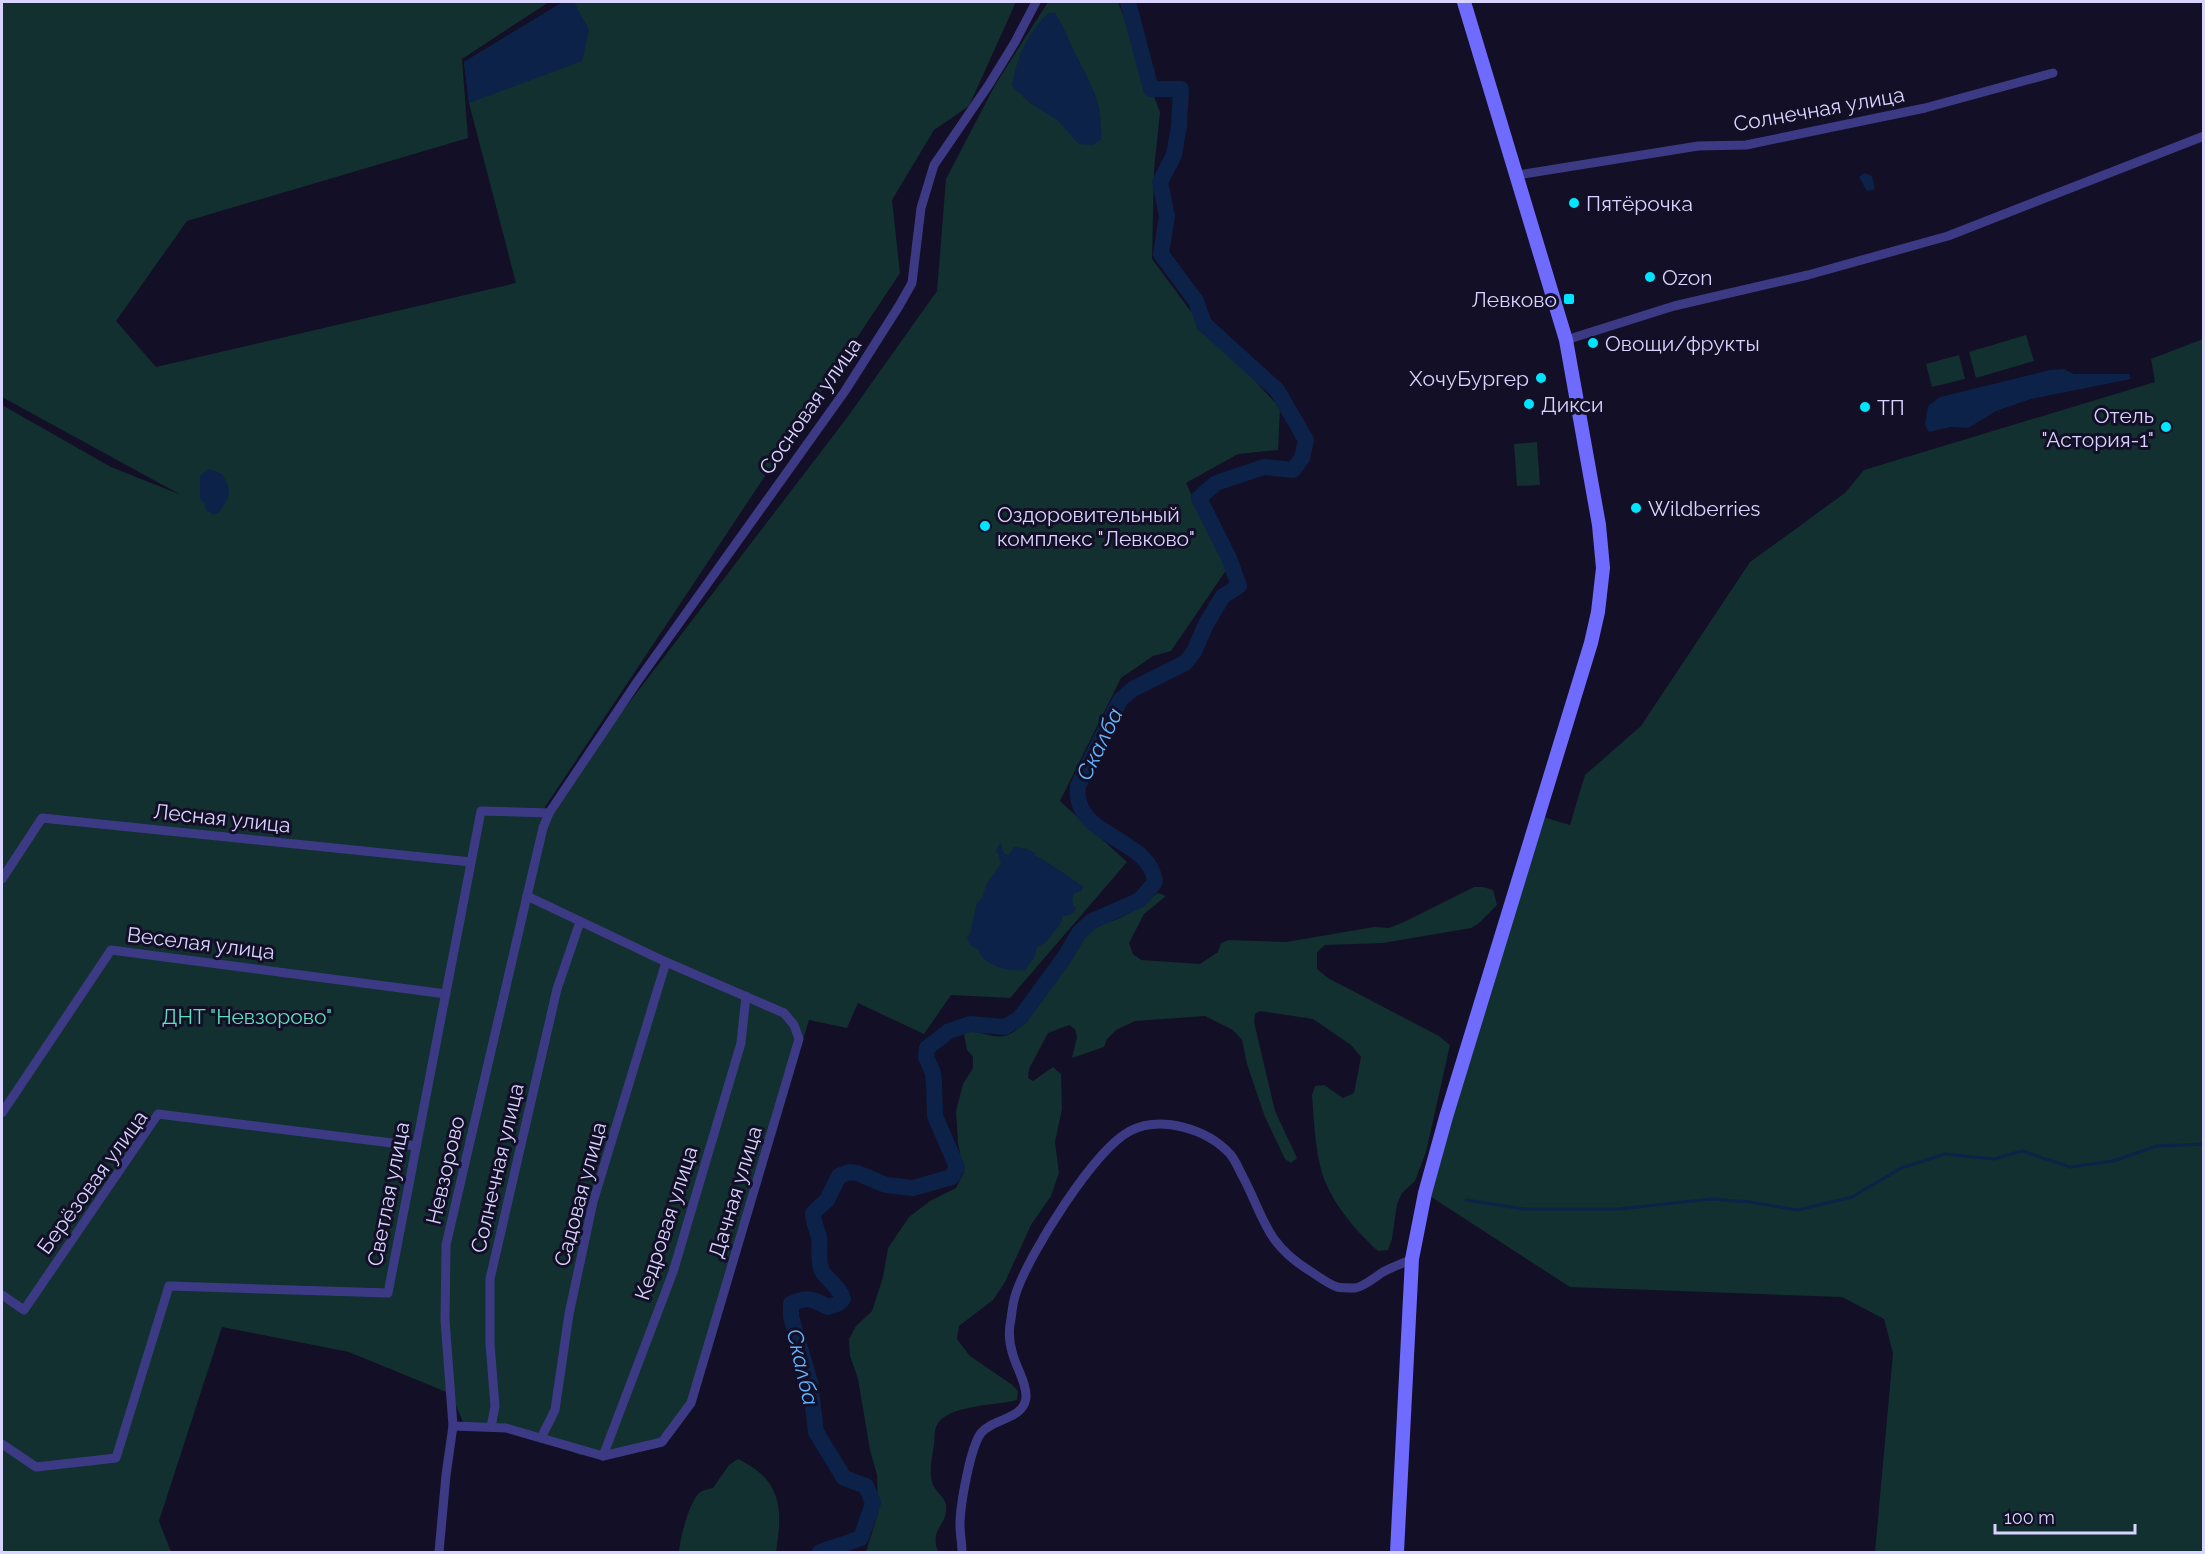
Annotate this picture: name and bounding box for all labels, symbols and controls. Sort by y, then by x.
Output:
street label: Солнечная улица [1732,82,1906,136]
place label: Пятёрочка [1586,191,1693,216]
marker: Пятёрочка [1567,196,1581,210]
place label: Ozon [1662,265,1713,290]
marker: Ozon [1643,270,1657,284]
place label: Левково [1472,287,1557,312]
marker: Левково [1562,292,1576,306]
place label: Овощи/фрукты [1605,331,1760,356]
street label: Сосновая улица [754,333,866,479]
marker: Овощи/фрукты [1586,336,1600,350]
place label: ХочуБургер [1409,366,1529,391]
marker: ХочуБургер [1534,371,1548,385]
place label: Дикси [1541,392,1604,417]
place label: ТП [1877,395,1905,420]
marker: Дикси [1522,397,1536,411]
marker: ТП [1858,400,1872,414]
place label: Отель "Астория-1" [2042,403,2154,452]
marker: Отель "Астория-1" [2159,420,2173,434]
place label: Wildberries [1648,496,1760,521]
marker: Wildberries [1629,501,1643,515]
place label: Оздоровительный комплекс "Левково" [997,502,1195,551]
marker: Оздоровительный комплекс "Левково" [978,519,992,533]
water label: Скалба [1070,703,1128,785]
street label: Лесная улица [152,798,292,838]
street label: Веселая улица [126,922,276,964]
park label: ДНТ "Невзорово" [162,1004,332,1029]
street label: Солнечная улица [465,1081,529,1255]
street label: Берёзовая улица [32,1105,152,1259]
street label: Невзорово [420,1113,470,1227]
street label: Садовая улица [549,1119,611,1269]
street label: Светлая улица [362,1120,414,1268]
street label: Дачная улица [703,1123,767,1261]
street label: Кедровая улица [629,1143,703,1303]
water label: Скалба [782,1326,824,1408]
scale bar [1995,1497,2134,1535]
text: 100 m [2004,1507,2055,1528]

